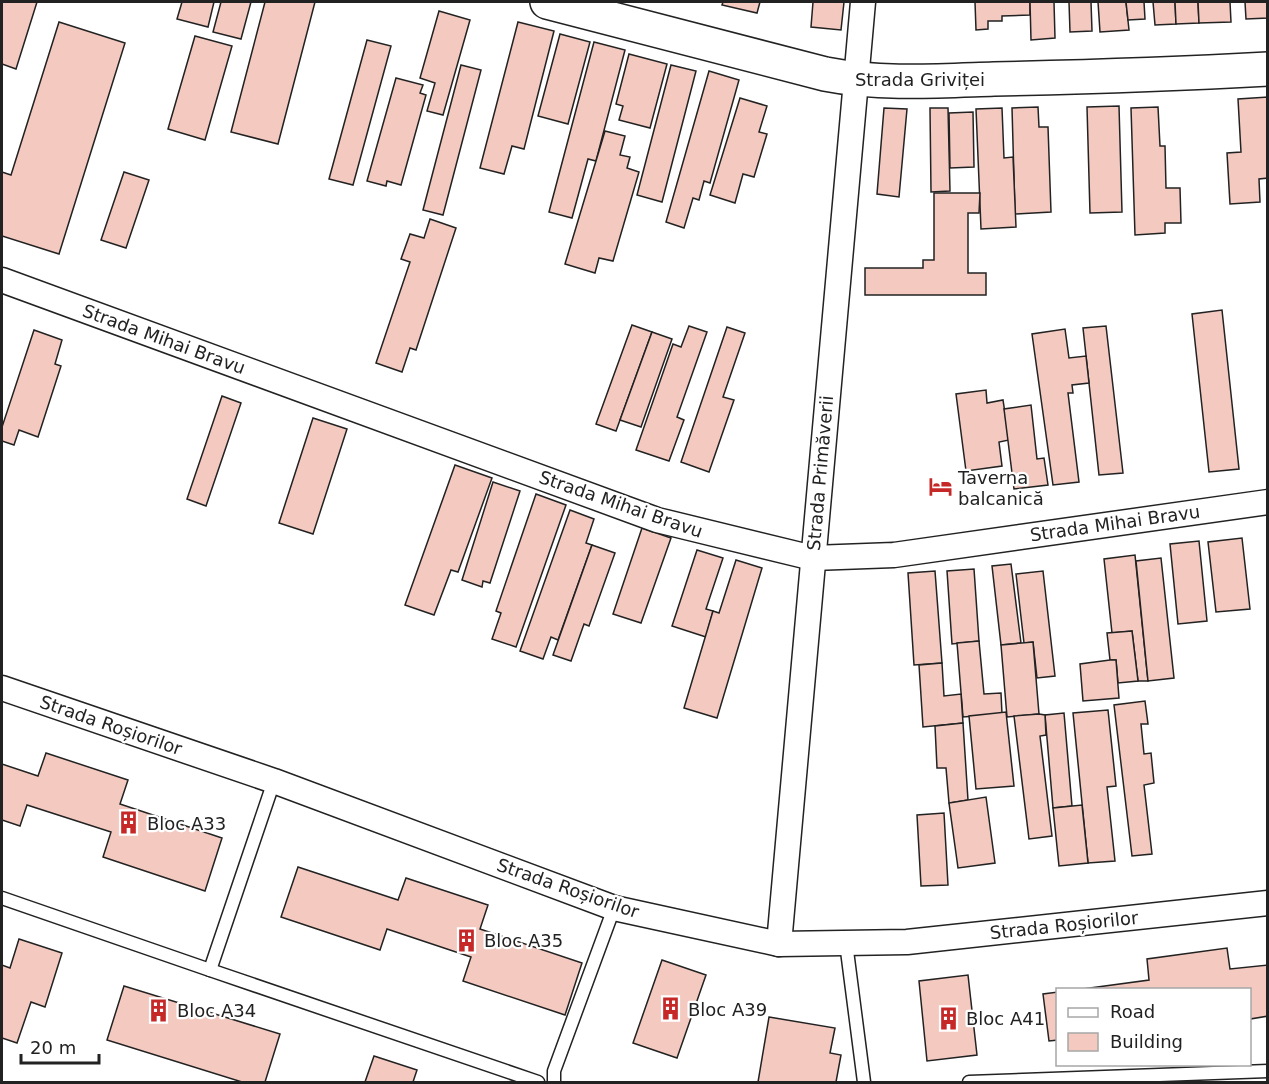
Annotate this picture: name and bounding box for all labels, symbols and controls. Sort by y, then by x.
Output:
street label: Strada Griviței [855,69,985,90]
street label: Strada Mihai Bravu [80,300,248,378]
street label: Strada Primăverii [803,395,837,551]
street label: Strada Mihai Bravu [536,466,706,542]
place label: Taverna balcanică [957,467,1044,509]
hotel icon: Taverna balcanică [927,474,953,500]
street label: Strada Mihai Bravu [1029,501,1201,545]
street label: Strada Roșiorilor [37,691,185,759]
building icon: Bloc A33 [116,810,142,836]
place label: Bloc A33 [147,813,226,834]
street label: Strada Roșiorilor [494,854,642,922]
street label: Strada Roșiorilor [989,907,1140,943]
building icon: Bloc A35 [453,927,479,953]
place label: Bloc A35 [484,930,563,951]
legend [1056,988,1251,1066]
building icon: Bloc A39 [657,996,683,1022]
building icon: Bloc A34 [146,997,172,1023]
place label: Bloc A39 [688,999,767,1020]
place label: Bloc A34 [177,1000,256,1021]
text: Road [1110,1001,1155,1022]
building icon: Bloc A41 [935,1005,961,1031]
place label: Bloc A41 [966,1008,1045,1029]
scale bar [21,1027,99,1065]
text: Building [1110,1031,1183,1052]
text: 20 m [30,1037,76,1058]

